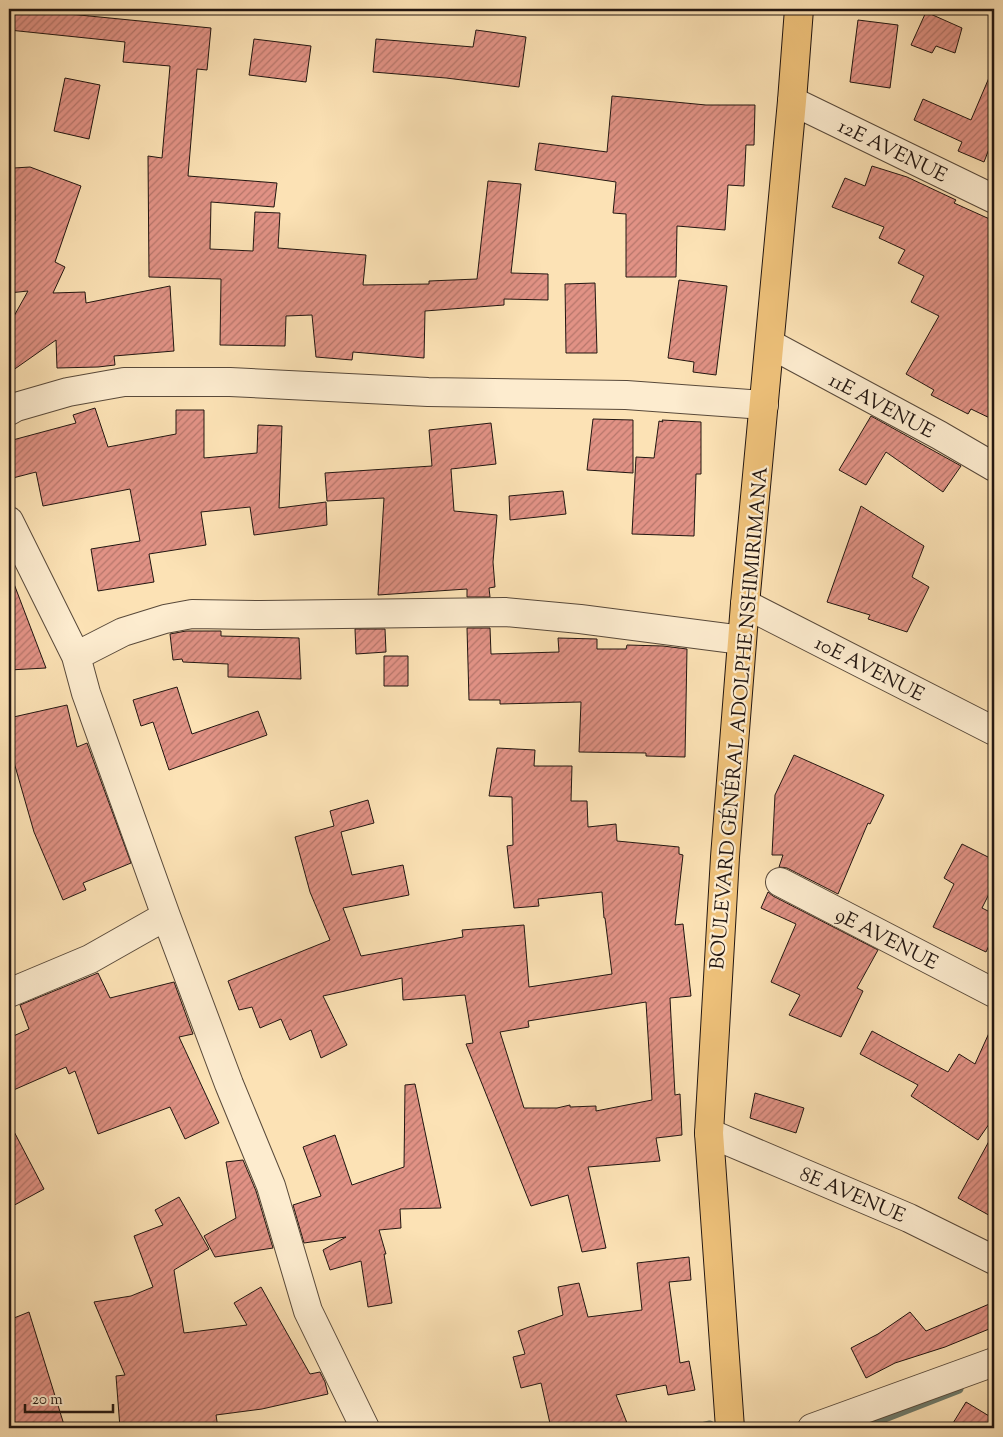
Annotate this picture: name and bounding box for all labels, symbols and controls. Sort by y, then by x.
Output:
street label: 12E AVENUE [832,113,952,191]
street label: 11E AVENUE [823,367,939,447]
street label: BOULEVARD GÉNÉRAL ADOLPHE NSHIMIRIMANA [703,465,777,971]
street label: 10E AVENUE [809,630,929,710]
street label: 9E AVENUE [829,902,942,979]
street label: 8E AVENUE [795,1161,909,1232]
scale bar [25,1382,112,1414]
text: 20 m [32,1390,63,1411]

